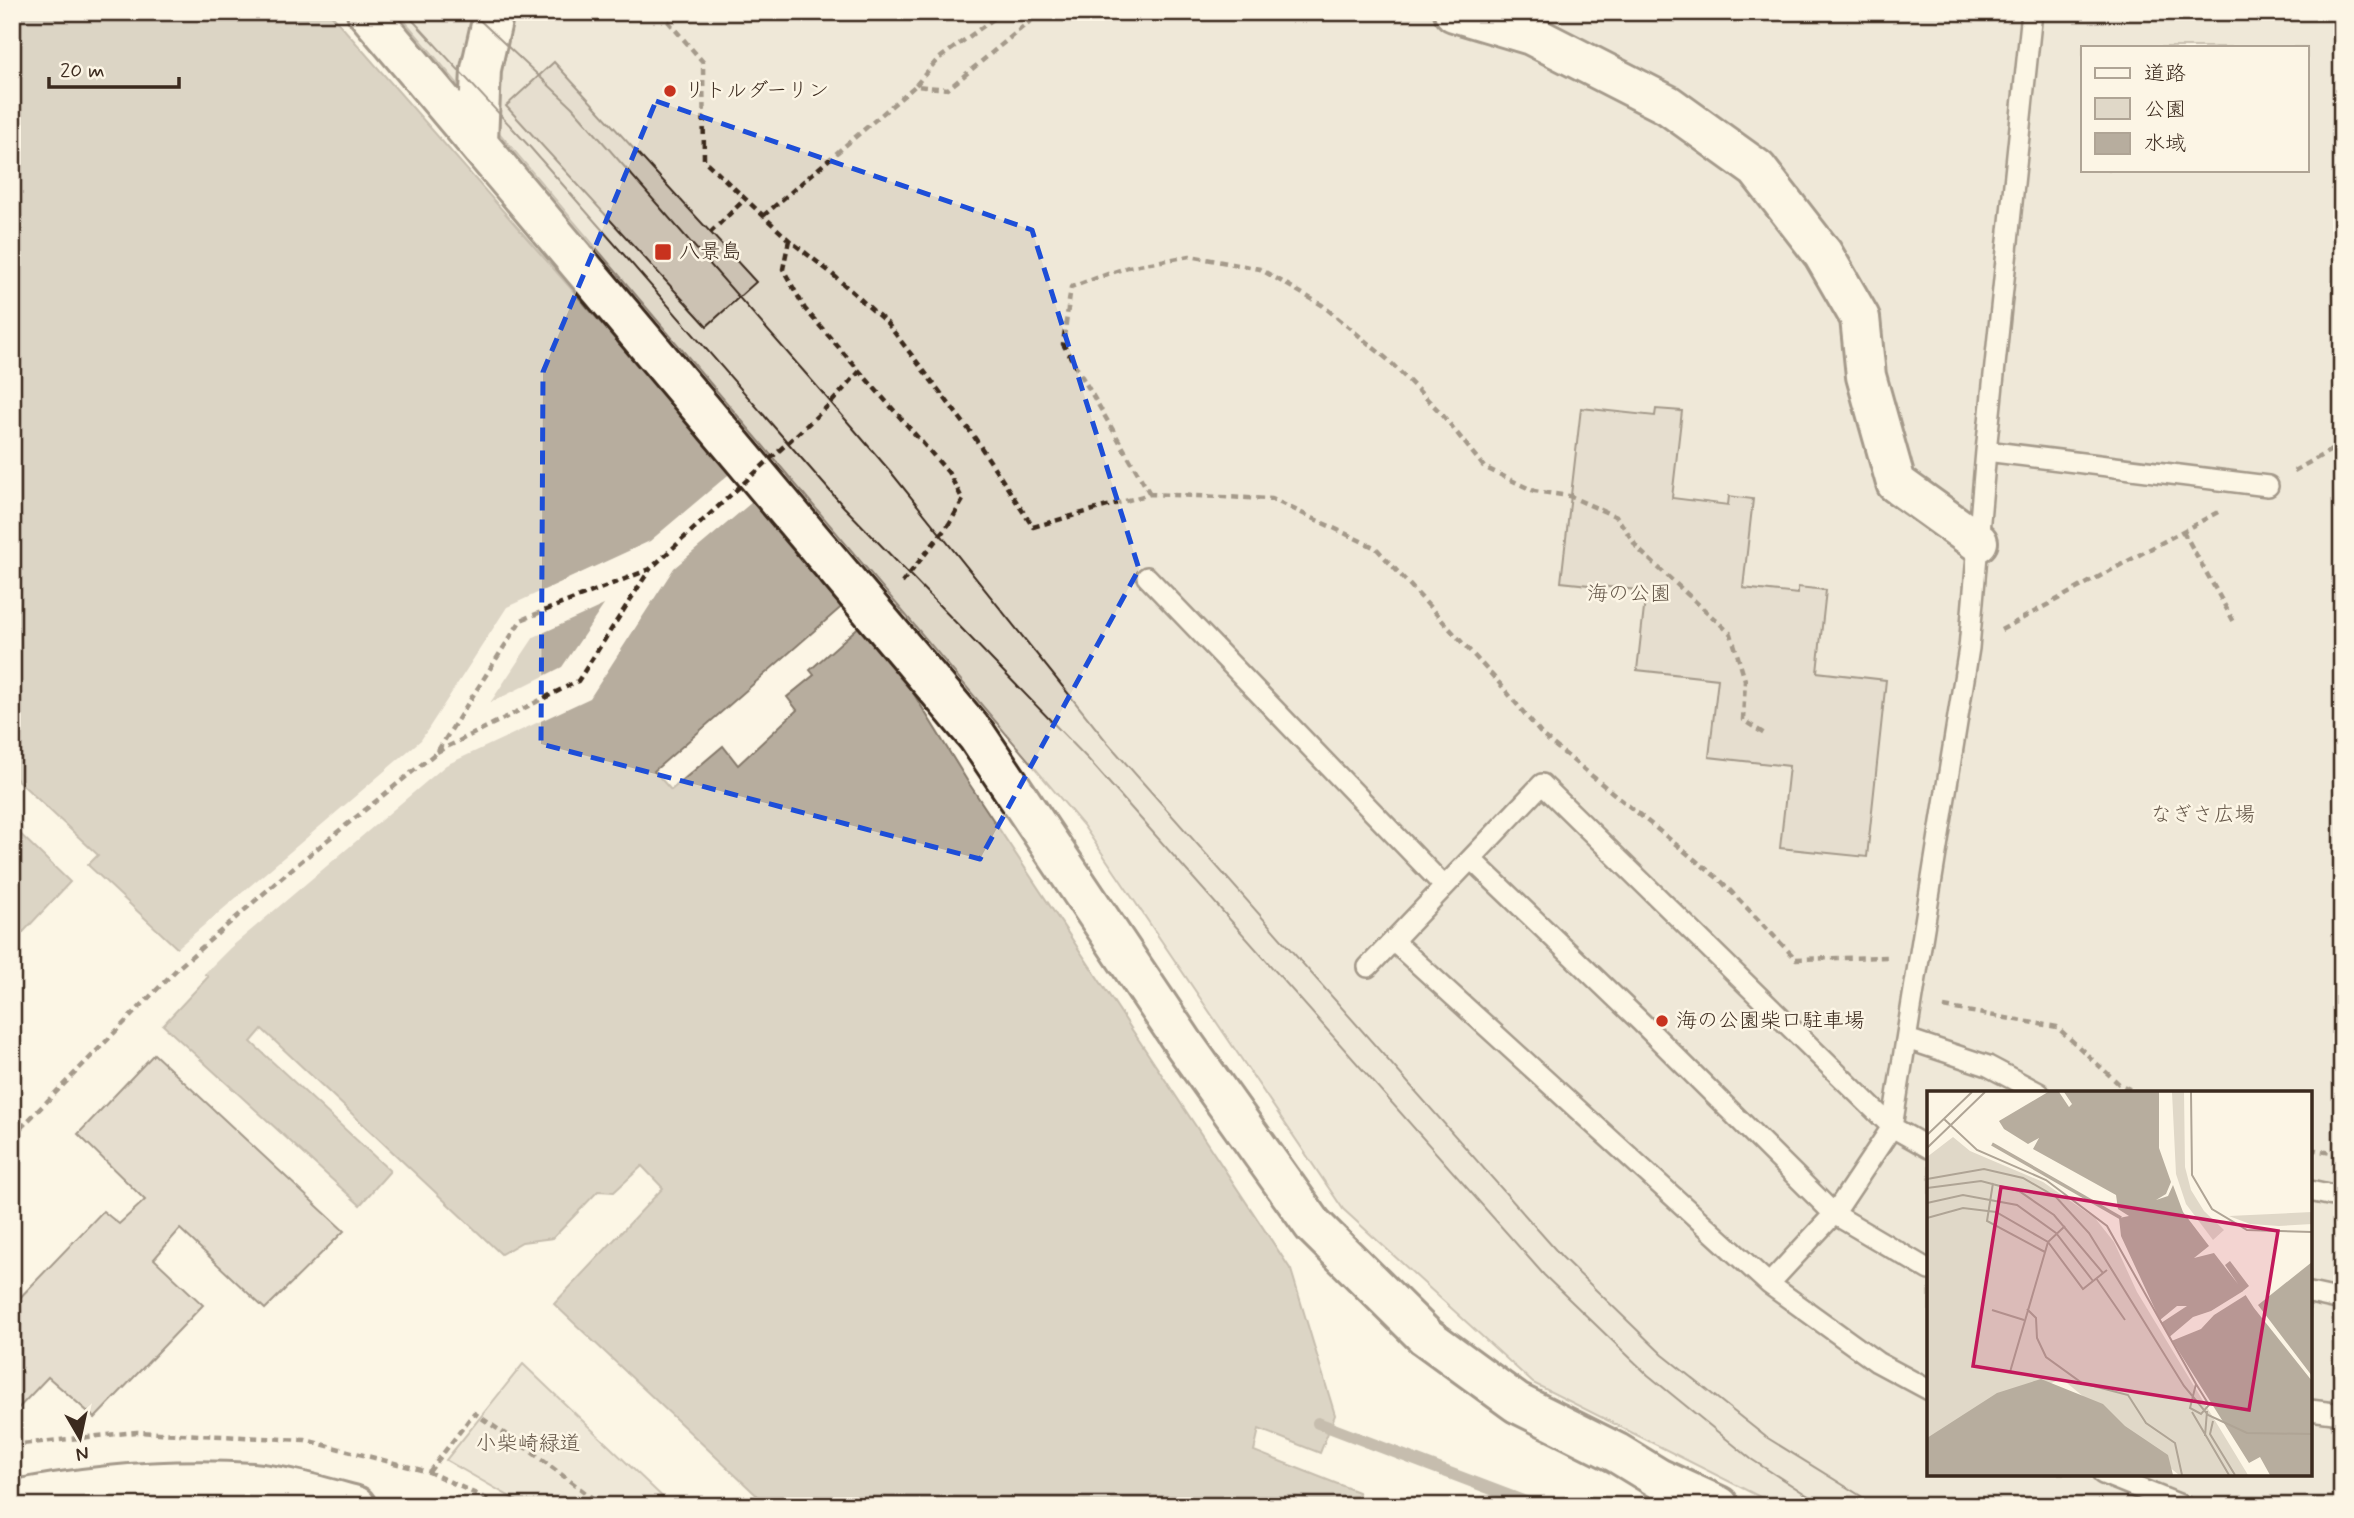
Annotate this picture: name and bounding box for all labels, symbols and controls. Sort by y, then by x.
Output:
scale bar [49,46,178,90]
legend [2081,46,2308,172]
text: 20 m [60,57,105,85]
text: 道路 [2144,60,2186,88]
place label: リトルダーリン [684,77,829,105]
marker: リトルダーリン [662,83,678,99]
text: 公園 [2144,96,2186,124]
text: 水域 [2144,130,2186,158]
place label: 八景島 [679,238,742,266]
marker: 八景島 [653,242,673,262]
park label: 海の公園 [1587,580,1671,608]
park label: なぎさ広場 [2151,801,2256,829]
place label: 海の公園柴口駐車場 [1676,1007,1865,1035]
marker: 海の公園柴口駐車場 [1654,1013,1670,1029]
inset map [1927,1091,2312,1476]
north arrow [46,1402,116,1472]
park label: 小柴崎緑道 [476,1430,581,1458]
text: N [74,1440,91,1467]

